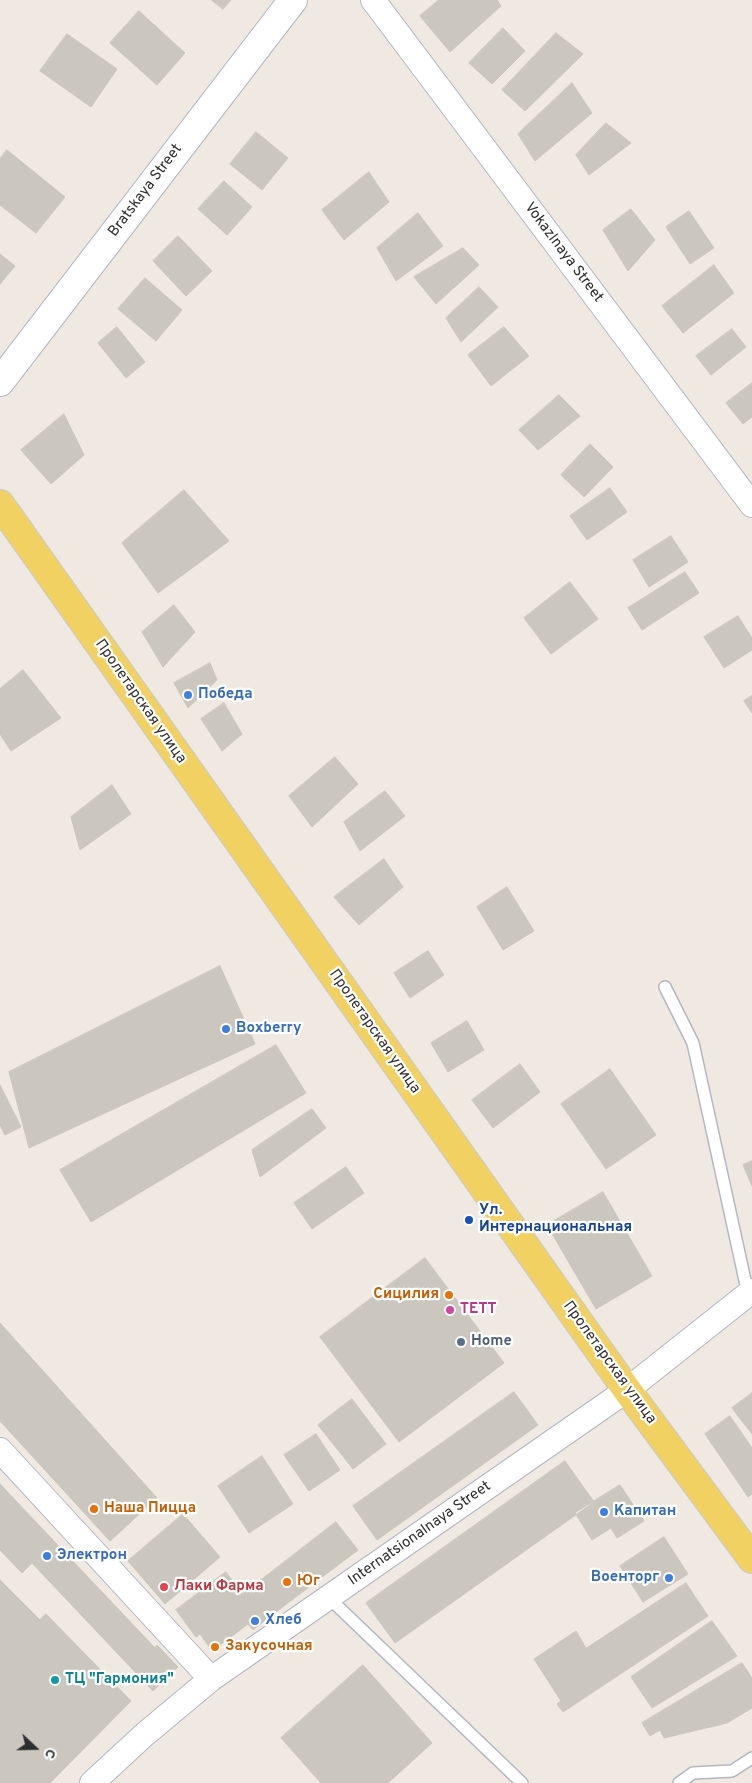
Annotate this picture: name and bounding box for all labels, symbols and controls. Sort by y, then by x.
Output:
street label: Bratskaya Street [105,141,187,241]
street label: Vokazlnaya Street [520,199,606,307]
street label: Пролетарская улица [90,637,190,767]
place label: Победа [198,686,253,704]
marker: Победа [182,689,194,701]
street label: Пролетарская улица [324,967,424,1097]
place label: Boxberry [236,1020,301,1038]
marker: Boxberry [220,1023,232,1035]
place label: Ул. Интернациональная [479,1202,632,1237]
marker: Ул. Интернациональная [463,1214,475,1226]
place label: Сицилия [373,1286,439,1304]
marker: Сицилия [443,1289,455,1301]
street label: Пролетарская улица [558,1298,660,1428]
place label: ТЕТТ [460,1301,497,1319]
marker: ТЕТТ [444,1304,456,1316]
place label: Home [471,1333,512,1351]
marker: Home [455,1336,467,1348]
street label: Internatsionalnaya Street [345,1478,495,1590]
place label: Наша Пицца [104,1500,196,1518]
marker: Наша Пицца [88,1503,100,1515]
place label: Капитан [614,1503,676,1521]
marker: Капитан [598,1506,610,1518]
place label: Электрон [57,1547,127,1565]
marker: Электрон [41,1550,53,1562]
place label: Военторг [591,1569,659,1587]
marker: Военторг [663,1572,675,1584]
place label: Юг [297,1573,320,1591]
marker: Юг [281,1576,293,1588]
place label: Лаки Фарма [174,1578,264,1596]
marker: Лаки Фарма [158,1581,170,1593]
place label: Хлеб [265,1612,302,1630]
marker: Хлеб [249,1615,261,1627]
place label: Закусочная [225,1638,313,1656]
marker: Закусочная [209,1641,221,1653]
place label: ТЦ "Гармония" [65,1671,174,1689]
marker: ТЦ "Гармония" [49,1674,61,1686]
north arrow [10,1723,60,1773]
text: С [40,1746,59,1761]

